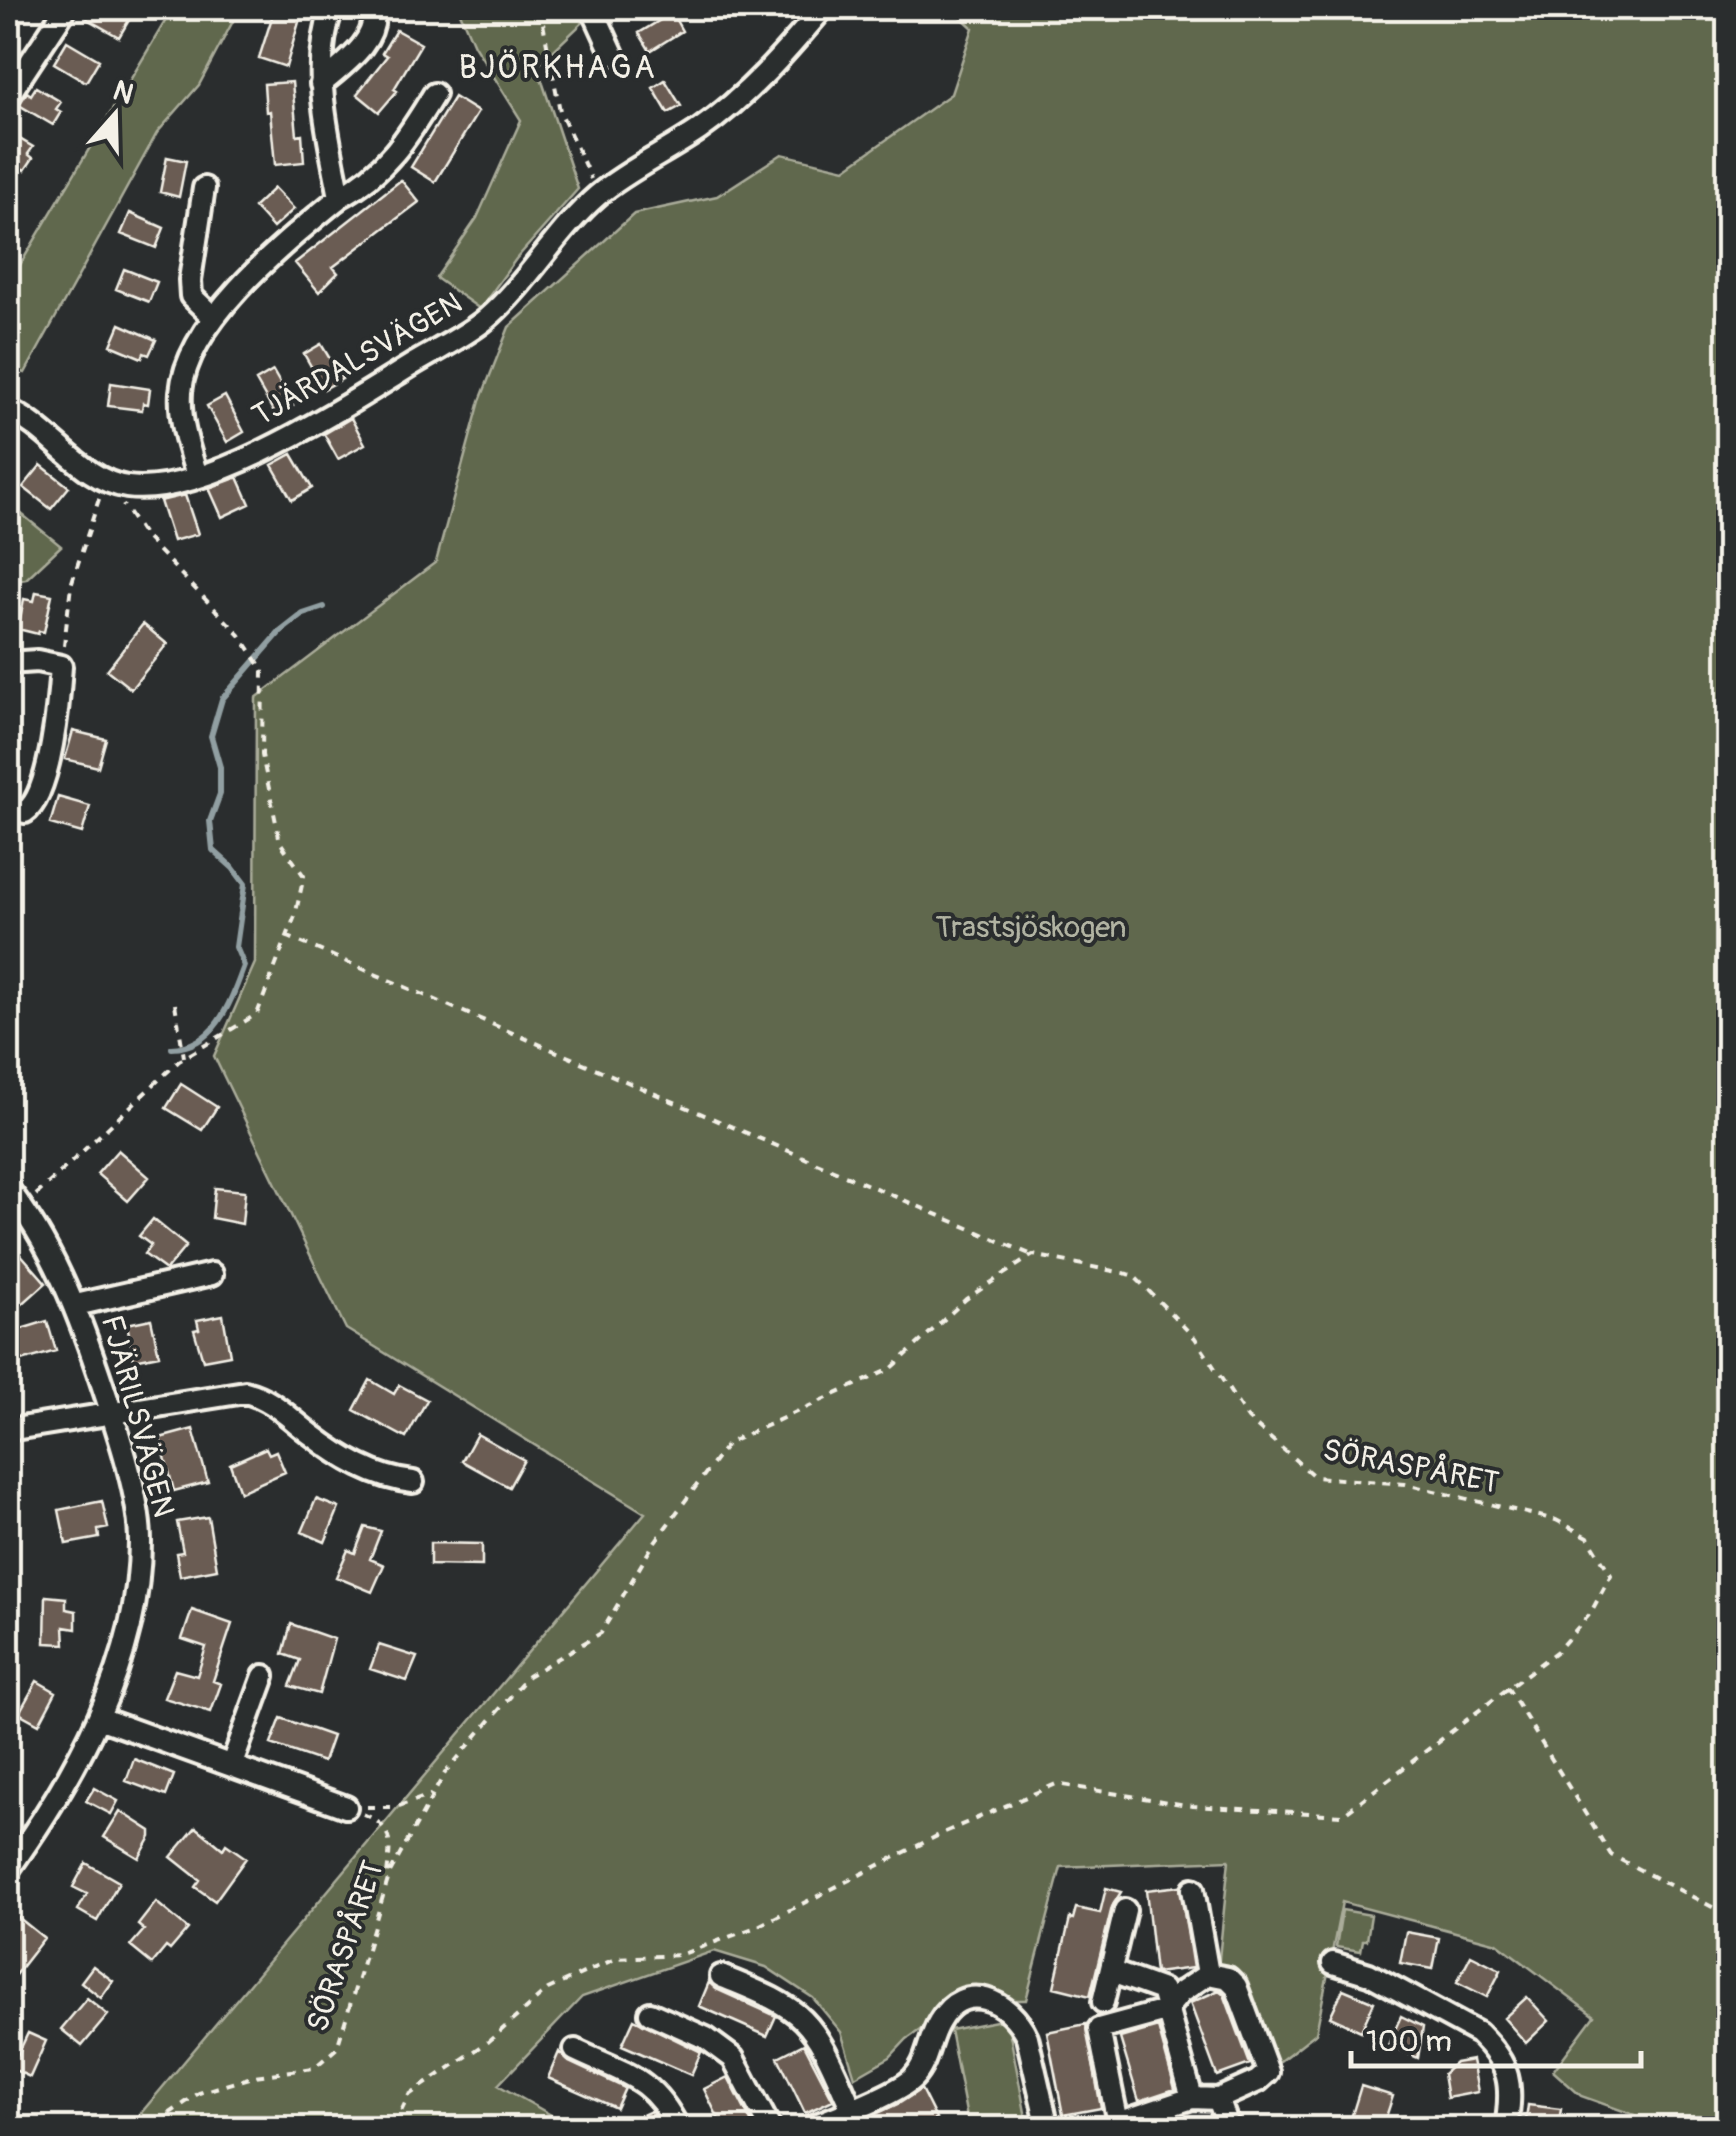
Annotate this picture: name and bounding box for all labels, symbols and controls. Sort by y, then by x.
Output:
district label: BJÖRKHAGA [459,48,657,88]
north arrow [65,65,165,165]
text: N [108,73,138,113]
street label: TJÄRDALSVÄGEN [246,284,469,434]
park label: Trastsjöskogen [936,909,1126,946]
street label: FJÄRILSVÄGEN [93,1311,182,1521]
street label: SÖRASPÅRET [1320,1431,1502,1502]
street label: SÖRASPÅRET [299,1856,392,2037]
scale bar [1351,2006,1641,2068]
text: 100 m [1366,2023,1452,2060]

